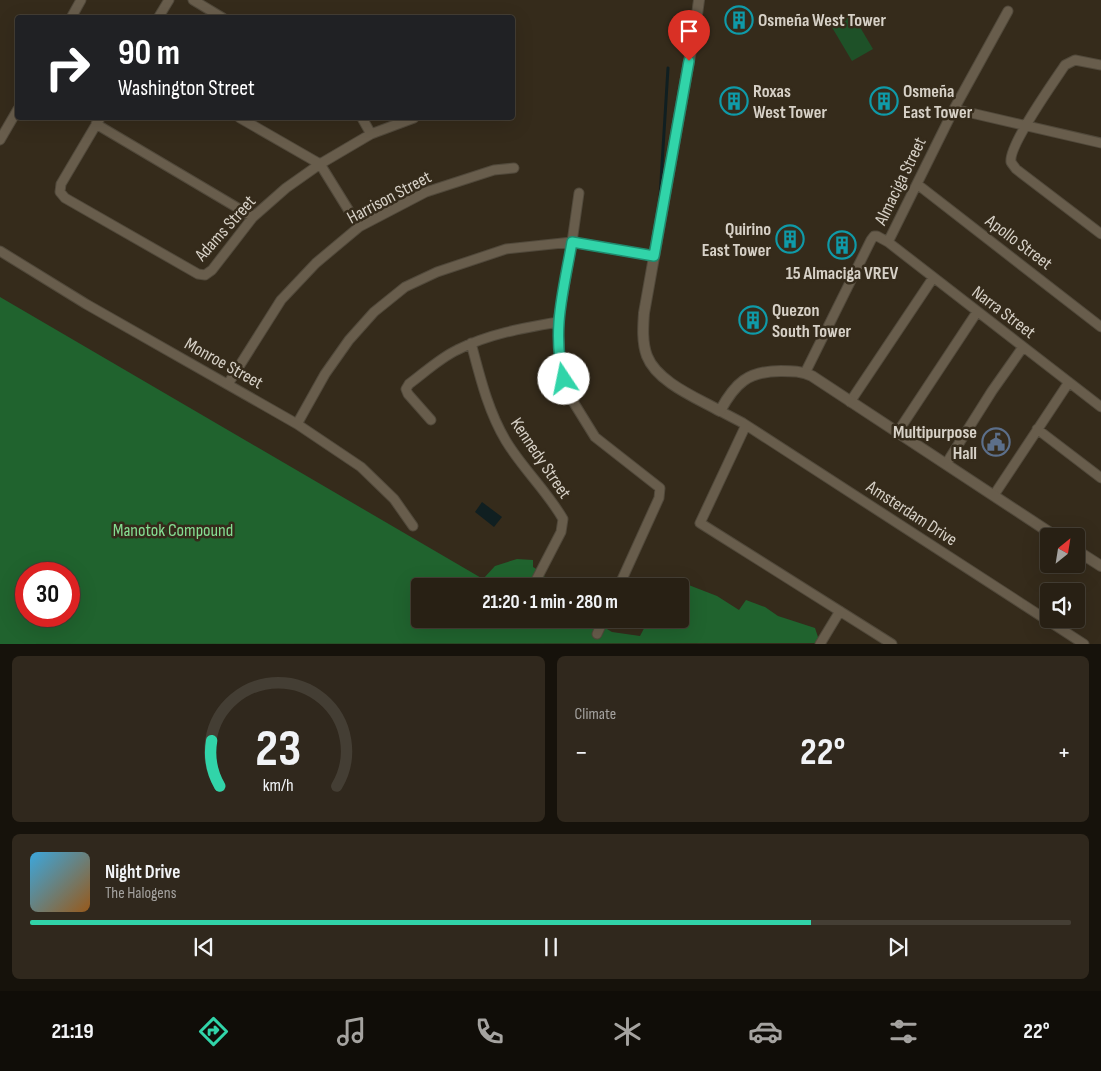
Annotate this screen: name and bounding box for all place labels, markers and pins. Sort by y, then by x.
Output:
building icon: Osmeña West Tower [724,5,754,35]
pin [668,10,710,61]
place label: Osmeña West Tower [758,10,887,31]
place label: Roxas West Tower [753,81,827,123]
place label: Osmeña East Tower [903,81,973,123]
building icon: Roxas West Tower [719,86,749,116]
building icon: Osmeña East Tower [869,86,899,116]
place label: Quirino East Tower [702,219,771,261]
building icon: Quirino East Tower [775,224,805,254]
building icon: 15 Almaciga VREV [827,230,857,260]
place label: 15 Almaciga VREV [786,263,898,284]
place label: Quezon South Tower [772,300,852,342]
building icon: Quezon South Tower [738,305,768,335]
place label: Multipurpose Hall [893,422,977,464]
public building icon: Multipurpose Hall [981,427,1011,457]

